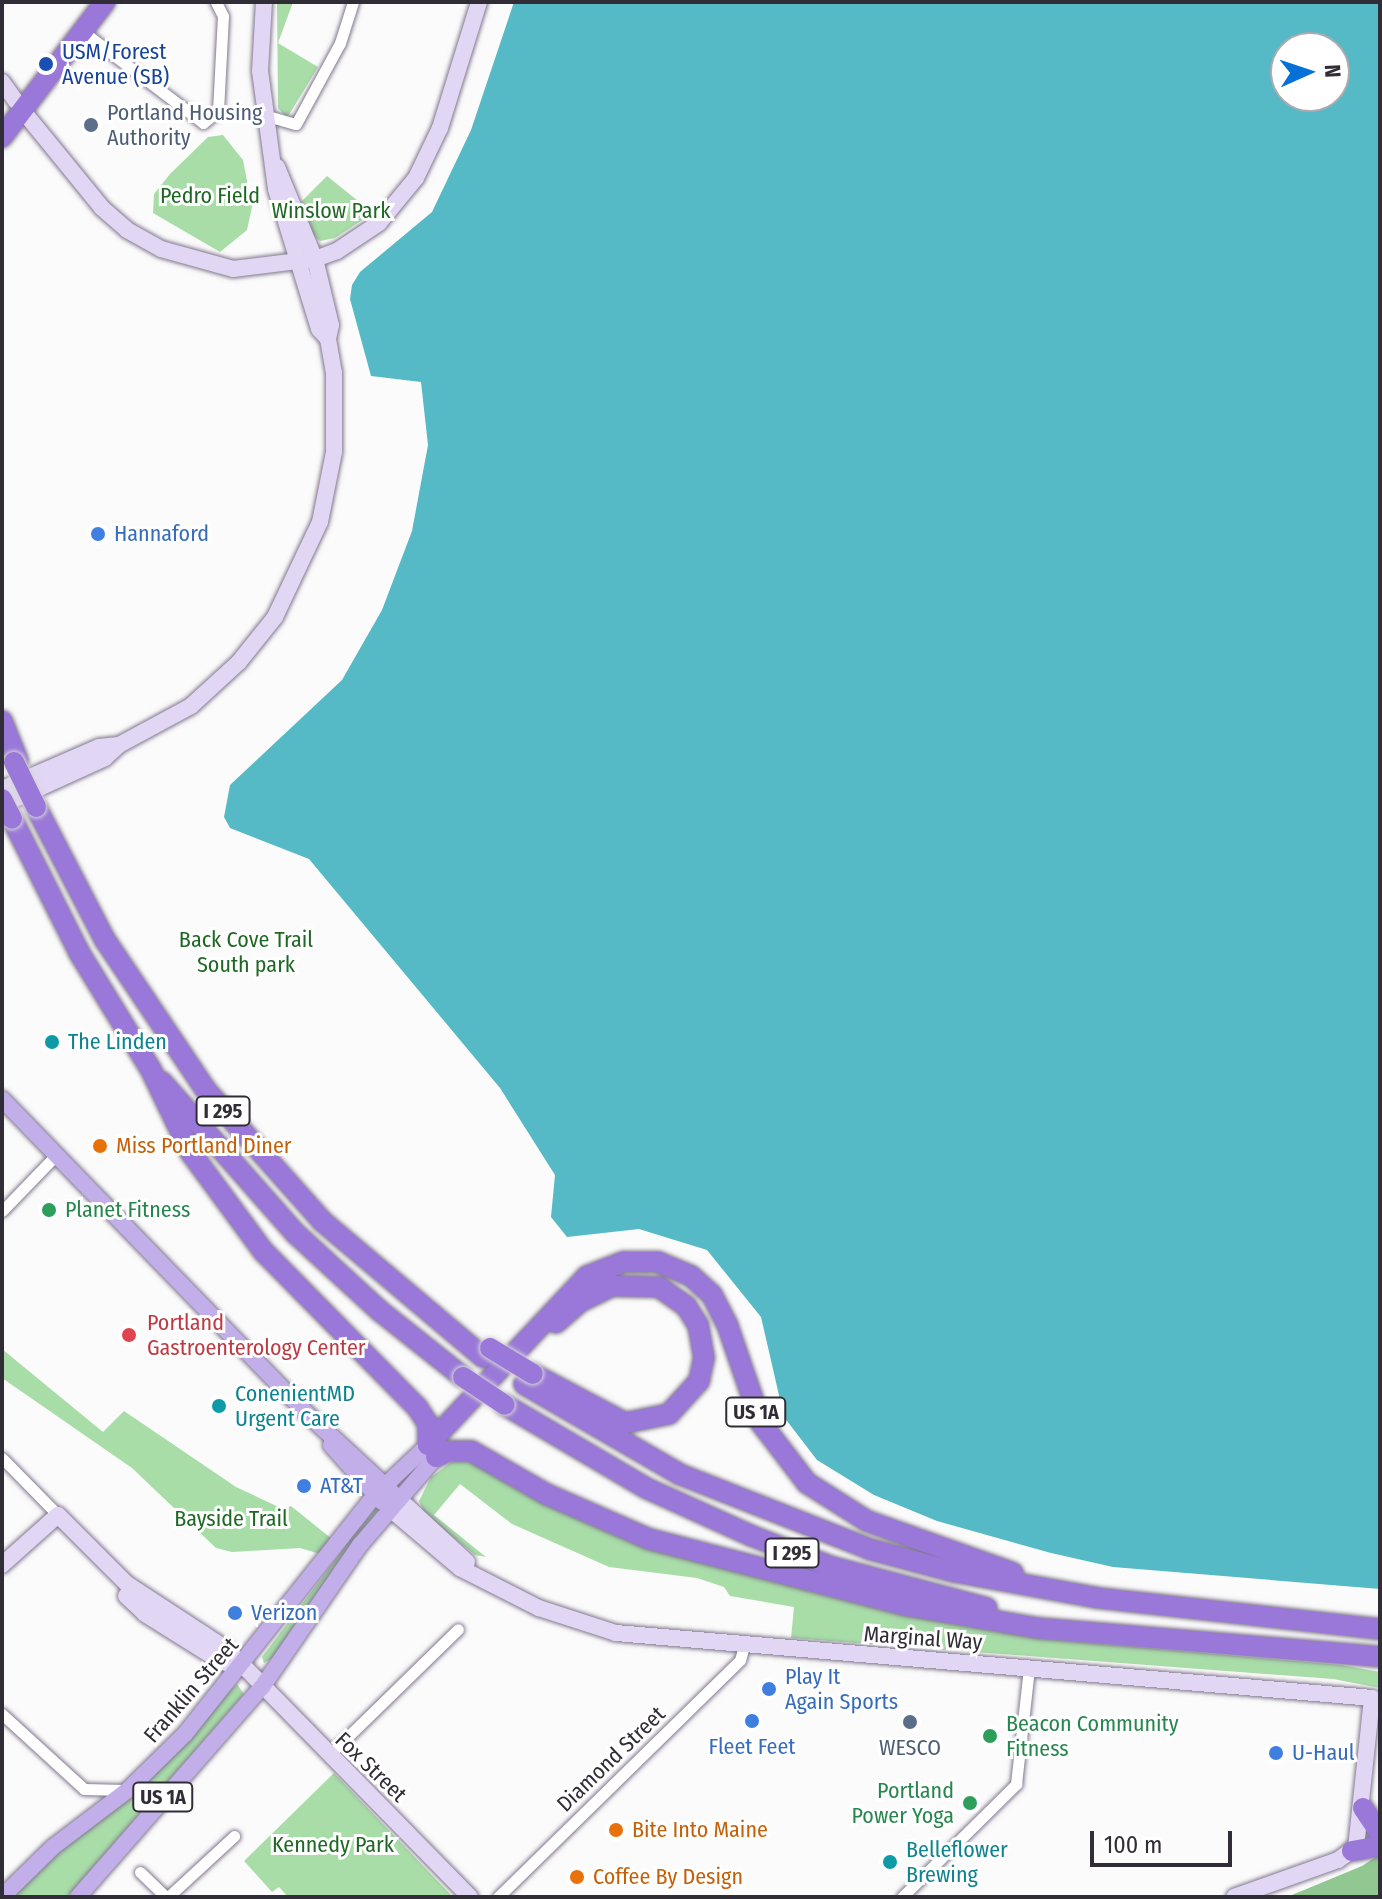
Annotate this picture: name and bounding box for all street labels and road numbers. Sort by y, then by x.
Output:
road number: I 295 [195,1095,251,1127]
road number: US 1A [724,1396,788,1428]
road number: I 295 [764,1537,820,1569]
street label: Marginal Way [863,1621,983,1655]
street label: Franklin Street [138,1632,244,1748]
street label: Diamond Street [551,1701,671,1817]
street label: Fox Street [330,1727,412,1807]
road number: US 1A [131,1781,195,1813]

